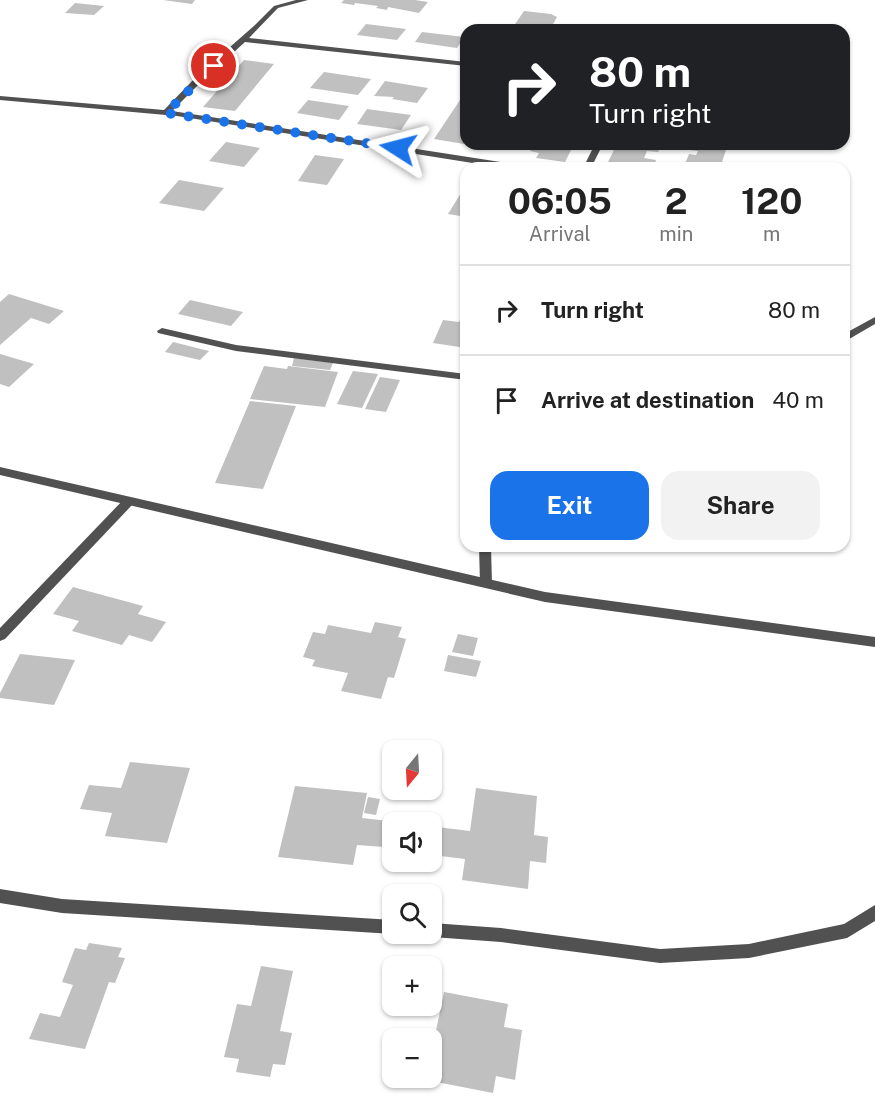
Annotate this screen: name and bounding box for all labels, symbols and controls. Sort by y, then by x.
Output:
pin [188,40,239,91]
text: 80 m [589,47,691,96]
icon: right [490,48,568,126]
icon: arrive [197,49,230,82]
text: Turn right [589,97,712,129]
position arrow [366,116,430,180]
text: 06:05 [508,180,612,222]
text: 2 [665,180,688,222]
text: 120 [741,180,802,222]
text: Arrival [529,222,591,246]
text: min [659,222,693,246]
text: m [763,222,780,246]
icon: right [490,294,523,327]
text: Turn right [541,297,644,323]
text: 80 m [768,297,820,323]
icon: arrive [490,384,523,417]
text: Arrive at destination [541,387,754,413]
text: 40 m [772,387,824,413]
button: Exit [490,471,649,540]
button: Share [661,471,820,540]
north arrow [382,740,442,800]
map controls [382,740,442,1088]
button: sound [382,812,442,872]
button: search [382,884,442,944]
button: + [382,956,442,1016]
button: − [382,1028,442,1088]

